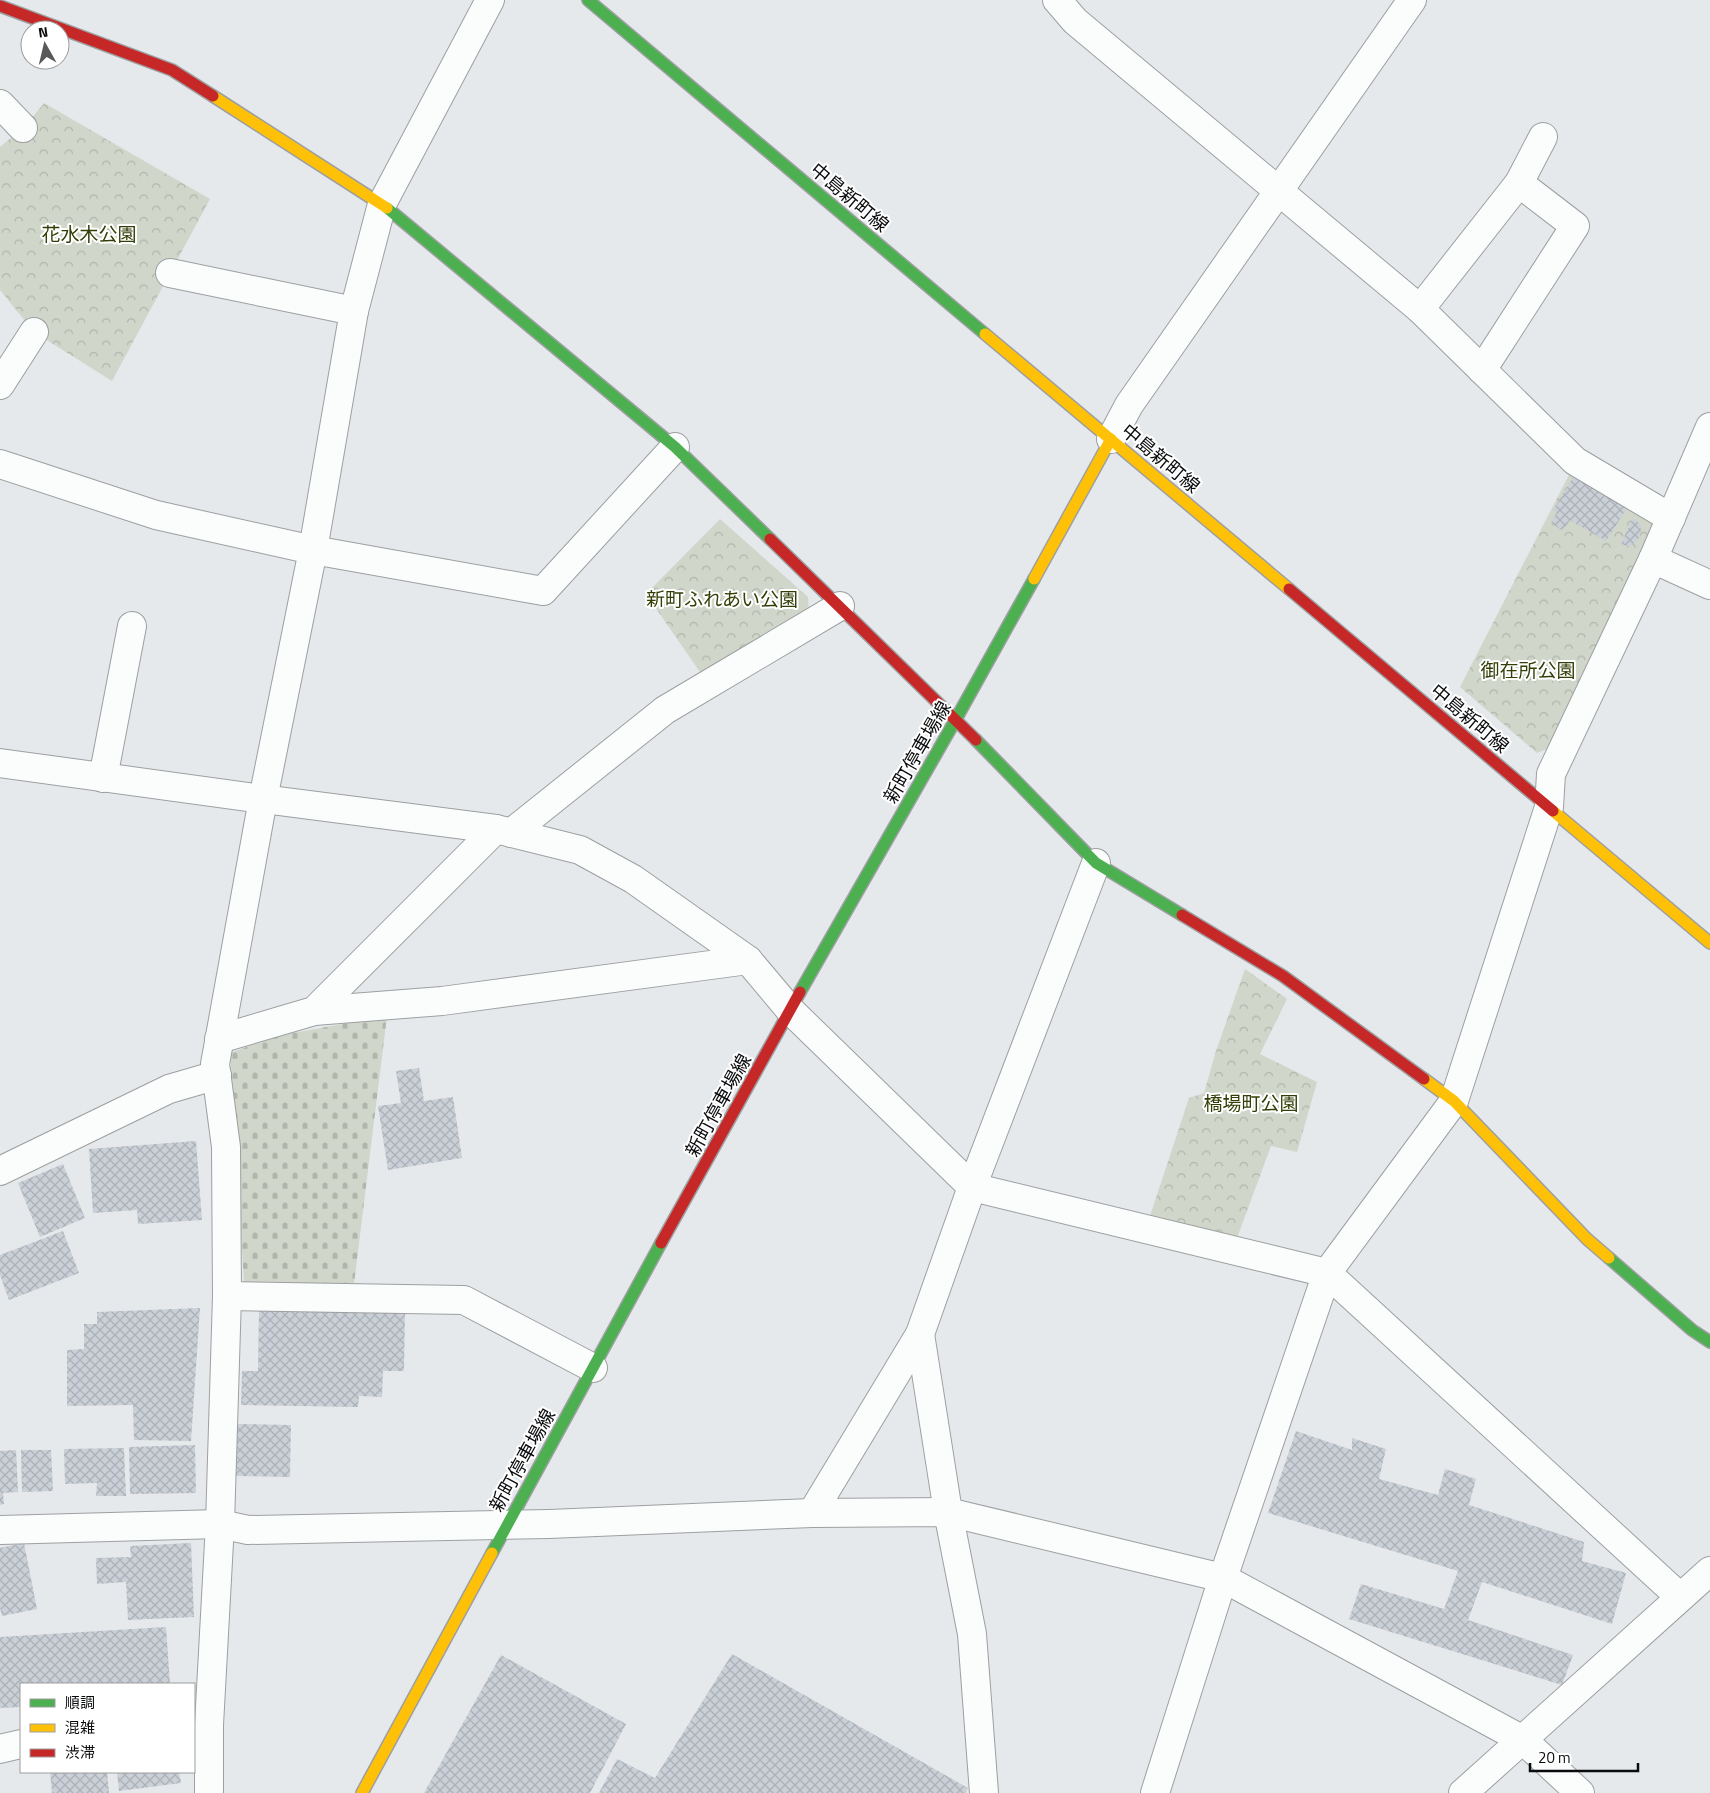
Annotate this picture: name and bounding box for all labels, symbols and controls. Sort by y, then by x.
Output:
north arrow [20,20,70,70]
text: N [37,21,49,43]
street label: 中島新町線 [805,155,896,238]
park label: 花水木公園 [41,219,137,248]
street label: 中島新町線 [1116,416,1207,499]
park label: 新町ふれあい公園 [646,584,798,613]
park label: 御在所公園 [1480,655,1576,684]
street label: 中島新町線 [1425,676,1516,759]
street label: 新町停車場線 [876,695,958,808]
street label: 新町停車場線 [677,1048,758,1162]
park label: 橋場町公園 [1203,1088,1299,1117]
street label: 新町停車場線 [481,1403,562,1517]
legend [20,1683,195,1773]
text: 順調 [65,1691,95,1714]
text: 混雑 [65,1716,95,1739]
scale bar [1530,1740,1638,1772]
text: 渋滞 [65,1741,95,1764]
text: 20 m [1538,1746,1571,1769]

